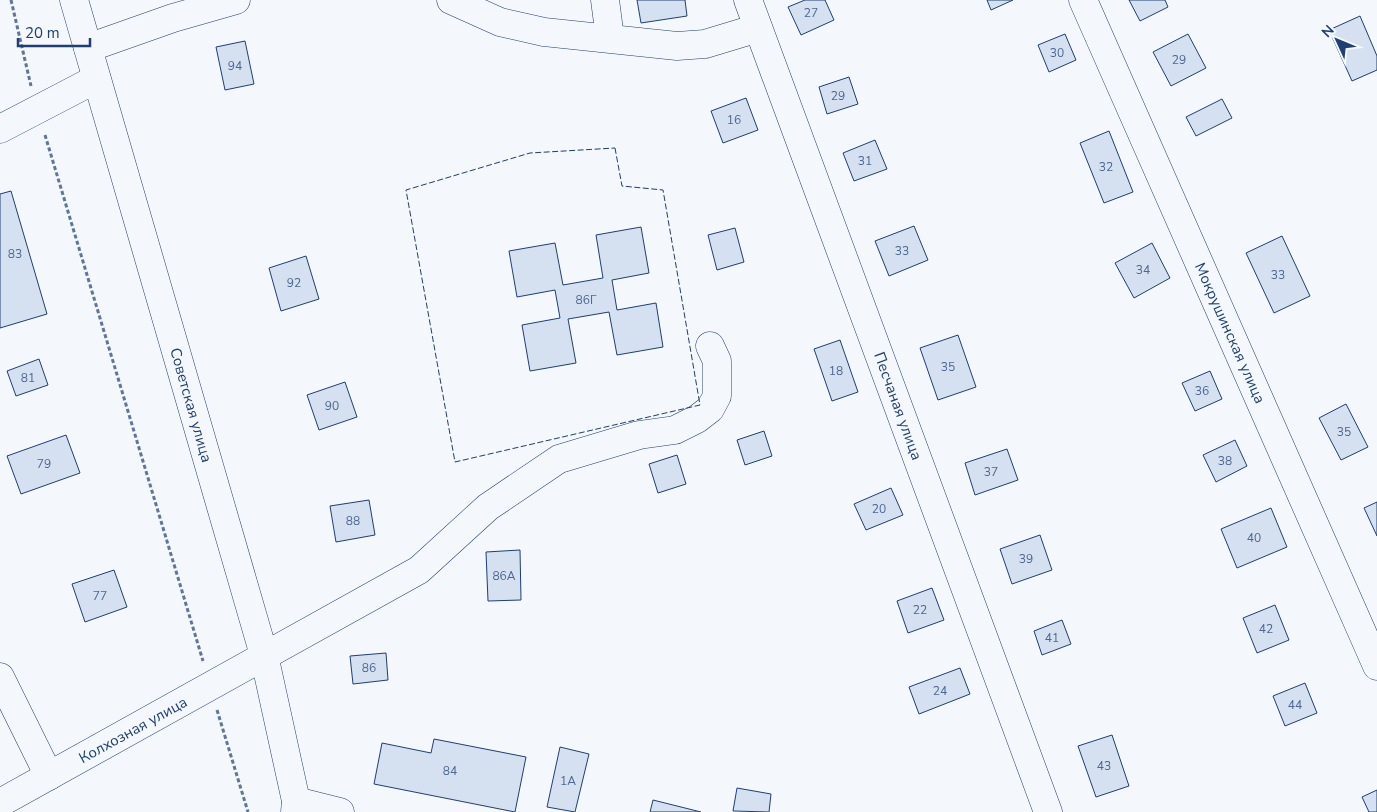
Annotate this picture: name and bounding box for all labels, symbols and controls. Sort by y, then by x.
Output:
house number: 27 [804,5,818,21]
scale bar [18,15,90,47]
north arrow [1312,15,1362,65]
text: N [1318,21,1338,42]
text: 20 m [25,23,60,43]
house number: 30 [1050,45,1064,61]
house number: 29 [1172,52,1186,68]
house number: 94 [228,58,242,74]
house number: 29 [831,88,845,104]
house number: 16 [727,112,741,128]
house number: 31 [858,153,872,169]
house number: 32 [1099,159,1113,175]
house number: 33 [895,243,909,259]
house number: 83 [8,246,22,262]
street label: Мокрушинская улица [1190,259,1270,407]
house number: 34 [1136,262,1150,278]
house number: 33 [1271,267,1285,283]
house number: 92 [287,275,301,291]
house number: 86Г [576,292,597,308]
street label: Советская улица [165,345,217,465]
street label: Песчаная улица [869,349,927,463]
house number: 35 [941,359,955,375]
house number: 18 [829,363,843,379]
house number: 81 [21,370,35,386]
house number: 36 [1195,383,1209,399]
house number: 90 [325,398,339,414]
house number: 35 [1337,424,1351,440]
house number: 38 [1218,453,1232,469]
house number: 79 [37,456,51,472]
house number: 37 [984,464,998,480]
house number: 20 [872,501,886,517]
house number: 88 [346,513,360,529]
house number: 40 [1247,530,1261,546]
house number: 39 [1019,551,1033,567]
house number: 86А [492,568,516,584]
house number: 77 [93,588,107,604]
house number: 22 [913,602,927,618]
house number: 42 [1259,621,1273,637]
house number: 41 [1045,630,1059,646]
house number: 86 [362,660,376,676]
house number: 24 [933,683,947,699]
street label: Колхозная улица [75,692,191,768]
house number: 44 [1288,697,1302,713]
house number: 43 [1097,758,1111,774]
house number: 84 [443,763,457,779]
house number: 1А [560,773,576,789]

